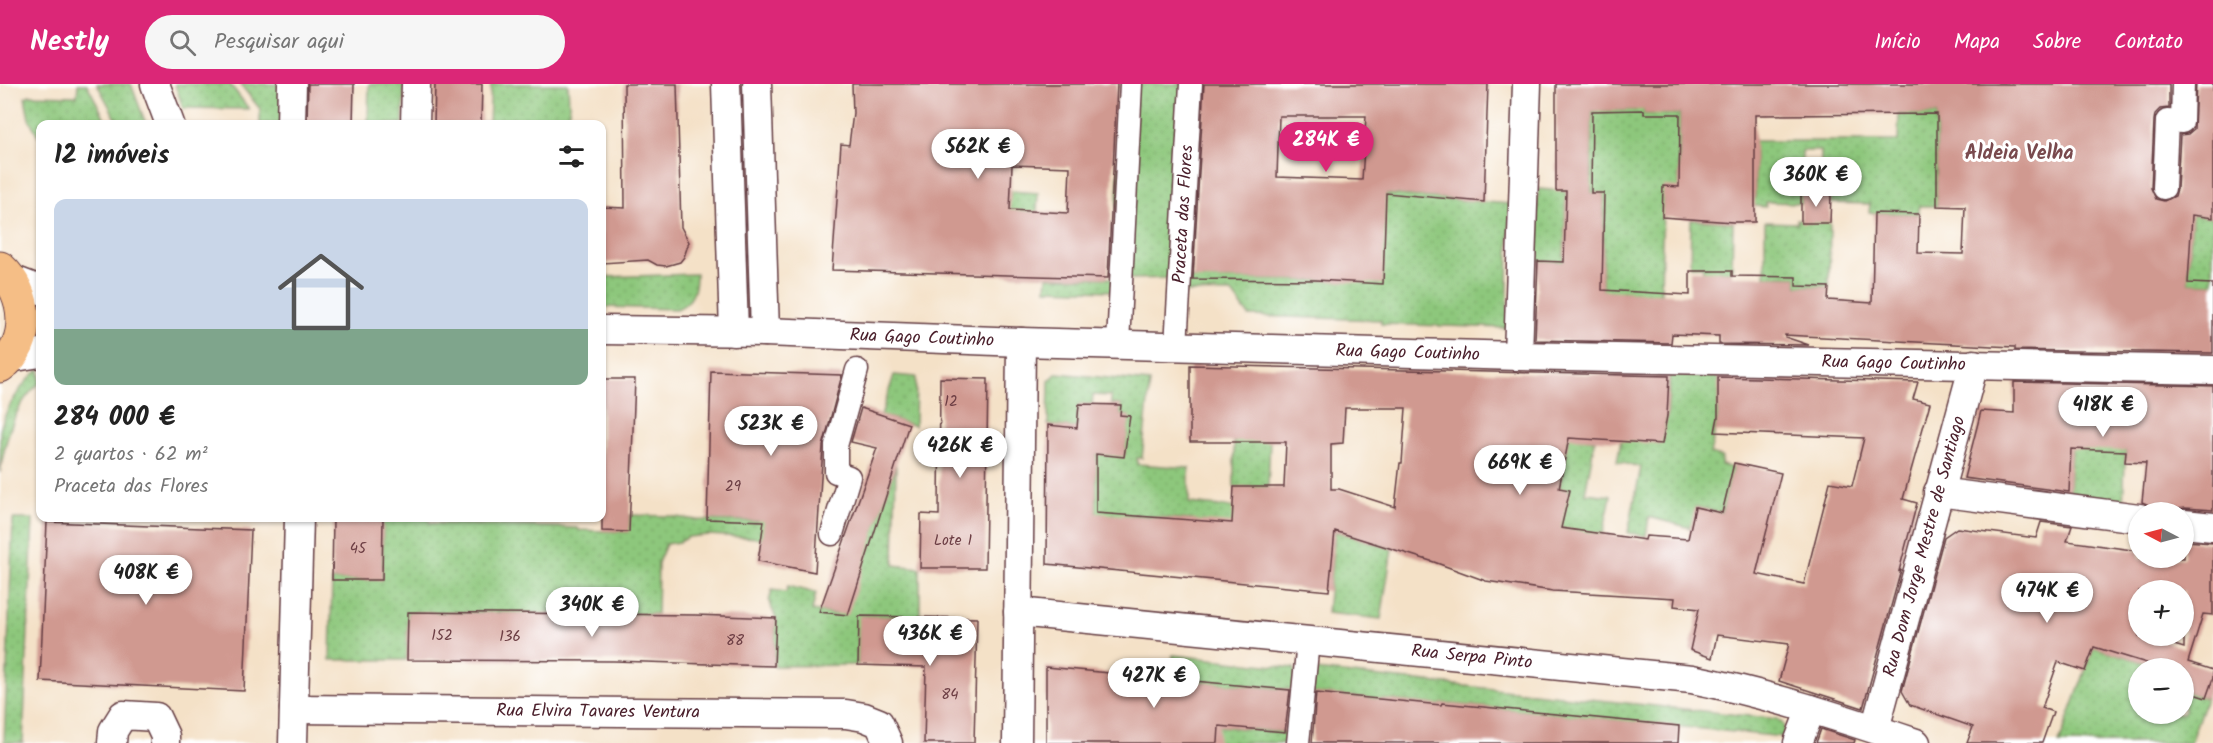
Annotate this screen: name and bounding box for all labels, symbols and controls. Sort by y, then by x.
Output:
search box [145,15,565,69]
text: Nestly [30,20,109,65]
text: Pesquisar aqui [214,25,344,60]
icon: search [166,26,199,59]
text: Início [1874,26,1921,59]
text: Mapa [1954,26,2000,59]
text: Sobre [2033,26,2081,59]
text: Contato [2114,26,2183,59]
pin: 284K € [1277,122,1375,173]
text: 284K € [1293,125,1359,157]
pin: 562K € [929,129,1027,180]
text: 562K € [945,132,1011,164]
text: 12 imóveis [54,135,169,177]
district label: Aldeia Velha [1965,138,2073,170]
icon: filters [555,140,588,173]
street label: Praceta das Flores [1165,144,1202,284]
pin: 360K € [1767,157,1865,208]
text: 360K € [1784,160,1848,192]
icon: home [267,238,375,346]
street label: Rua Gago Coutinho [849,321,995,355]
street label: Rua Gago Coutinho [1335,336,1480,369]
street label: Rua Gago Coutinho [1821,348,1966,380]
pin: 418K € [2054,387,2152,438]
house number: 12 [944,390,958,414]
text: 418K € [2072,390,2134,422]
text: 284 000 € [54,397,175,439]
pin: 523K € [722,406,820,457]
text: 523K € [738,409,804,441]
street label: Rua Dom Jorge Mestre de Santiago [1875,413,1974,680]
pin: 426K € [911,428,1009,479]
text: 426K € [927,431,993,463]
text: 2 quartos · 62 m² [54,439,208,471]
pin: 669K € [1471,445,1569,496]
text: 669K € [1488,448,1552,480]
text: Praceta das Flores [54,471,208,503]
house number: 29 [725,475,742,499]
north arrow [2128,502,2194,568]
map controls [2128,502,2194,724]
house number: Lote 1 [934,529,972,553]
house number: 45 [350,537,367,561]
pin: 408K € [97,555,195,606]
text: 408K € [113,558,179,590]
pin: 474K € [1998,573,2096,624]
text: 474K € [2015,576,2079,608]
button: + [2128,580,2194,646]
pin: 340K € [543,587,641,638]
text: 340K € [560,590,624,622]
pin: 436K € [881,616,979,667]
text: 436K € [897,619,963,651]
house number: 152 [431,624,453,648]
house number: 136 [499,625,521,649]
house number: 88 [726,629,745,653]
street label: Rua Serpa Pinto [1410,637,1534,678]
pin: 427K € [1105,658,1203,709]
button: − [2128,658,2194,724]
text: 427K € [1122,661,1186,693]
house number: 84 [941,683,959,707]
street label: Rua Elvira Tavares Ventura [496,696,700,727]

